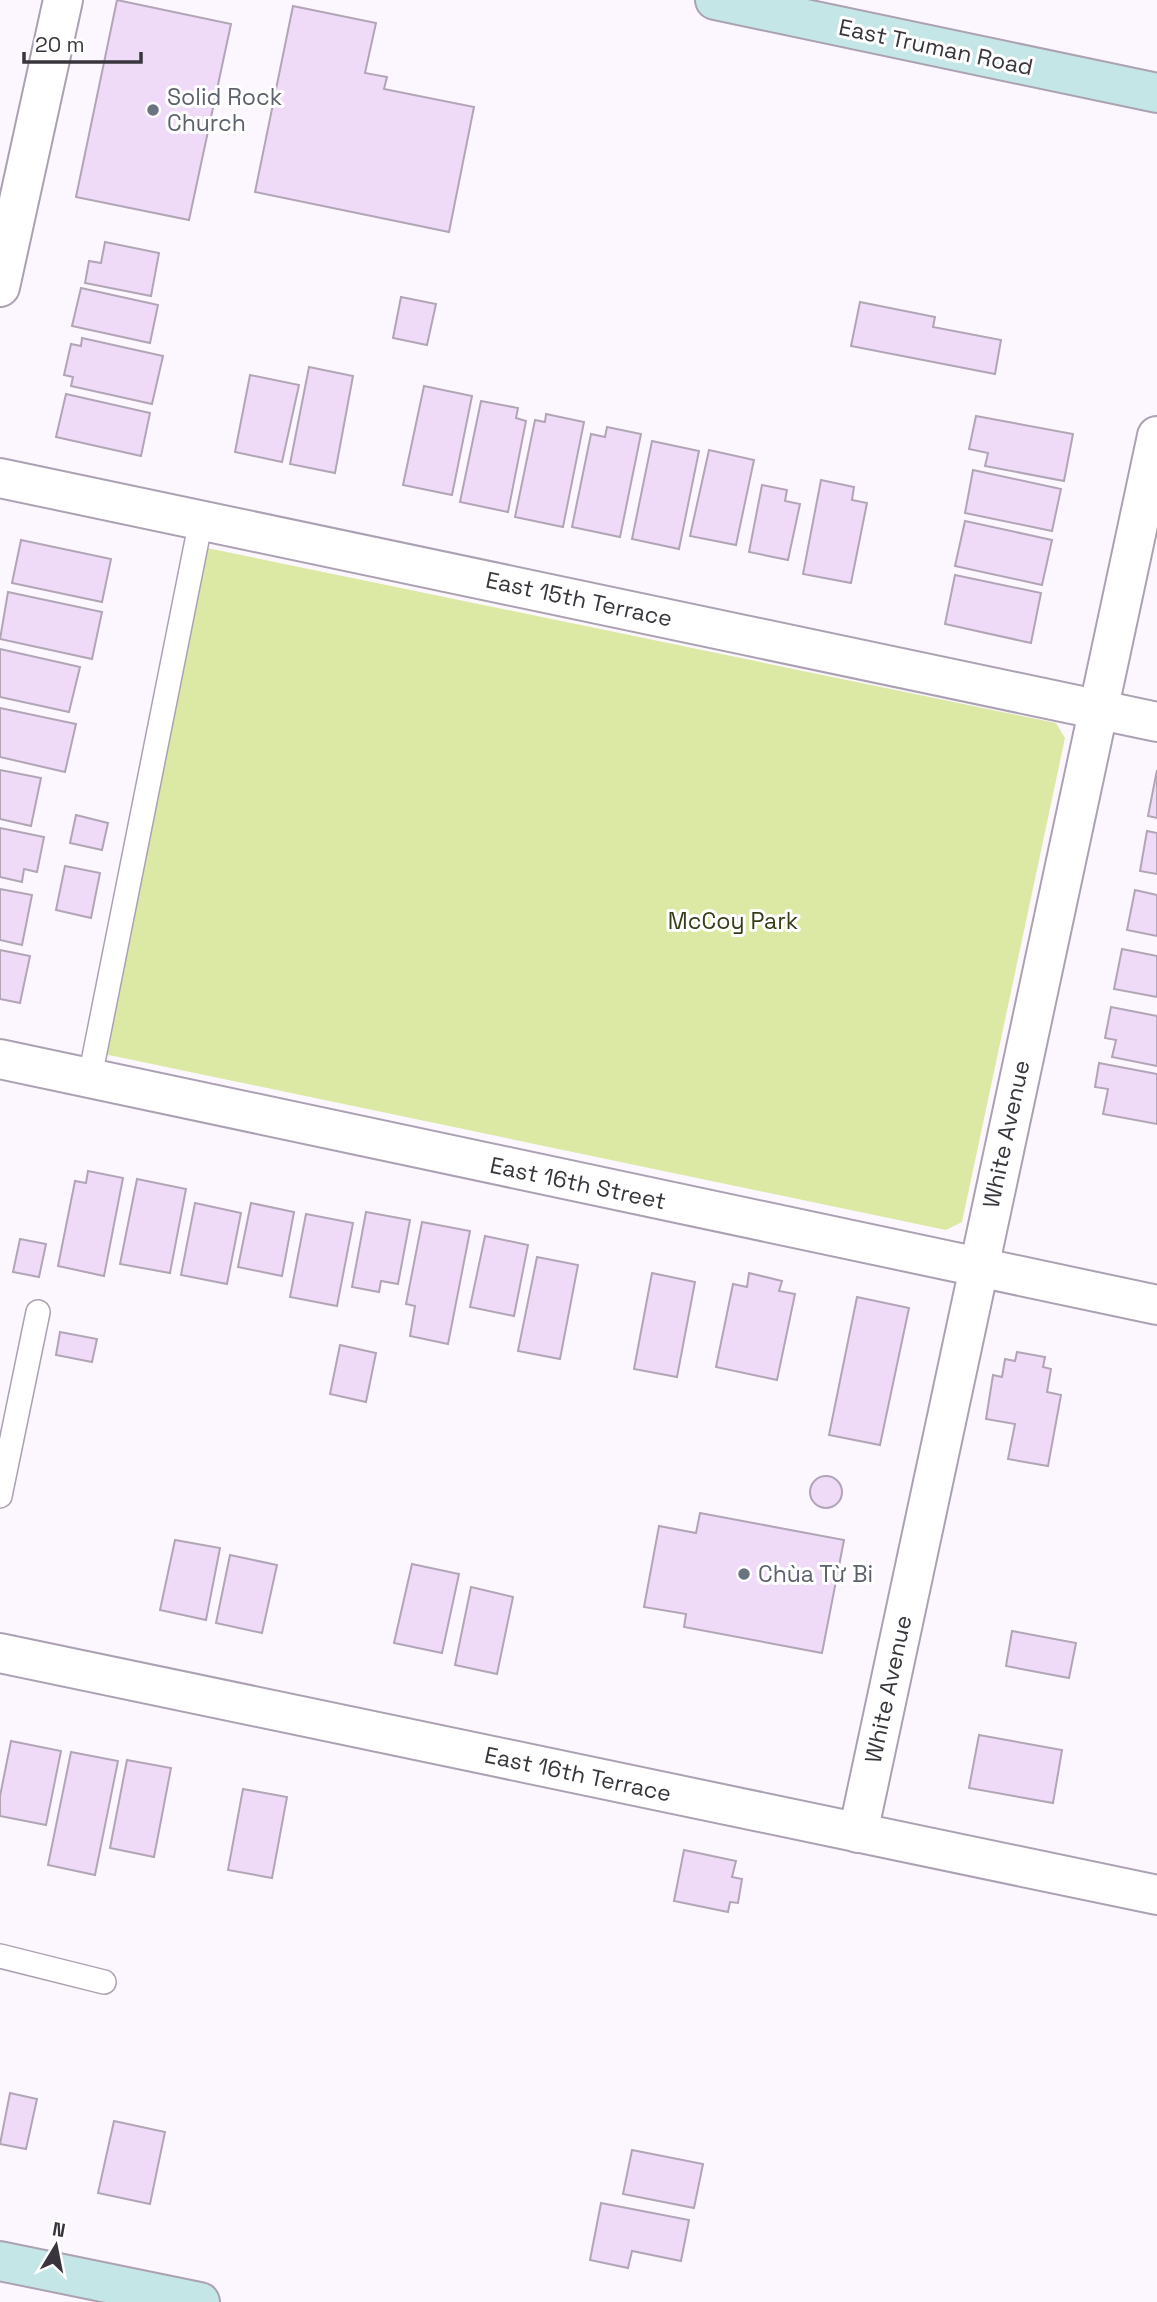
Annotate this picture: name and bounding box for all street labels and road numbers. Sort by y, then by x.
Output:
street label: East Truman Road [836,12,1036,82]
street label: East 15th Terrace [483,565,675,633]
street label: White Avenue [976,1057,1036,1211]
street label: East 16th Street [487,1150,669,1216]
street label: White Avenue [858,1612,918,1766]
street label: East 16th Terrace [482,1740,674,1808]

